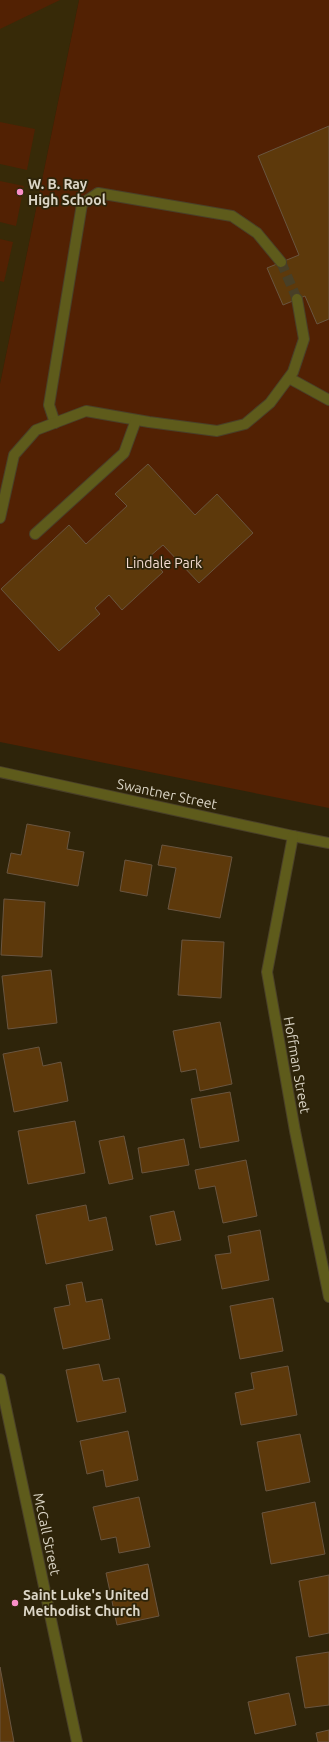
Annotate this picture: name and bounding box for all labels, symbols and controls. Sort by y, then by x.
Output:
place label: W. B. Ray High School [28,176,106,208]
marker: W. B. Ray High School [15,187,25,197]
park label: Lindale Park [126,555,202,571]
street label: Swantner Street [115,776,219,813]
street label: Hoffman Street [281,1015,313,1115]
street label: McCall Street [30,1491,64,1577]
place label: Saint Luke's United Methodist Church [23,1587,149,1619]
marker: Saint Luke's United Methodist Church [10,1598,20,1608]

